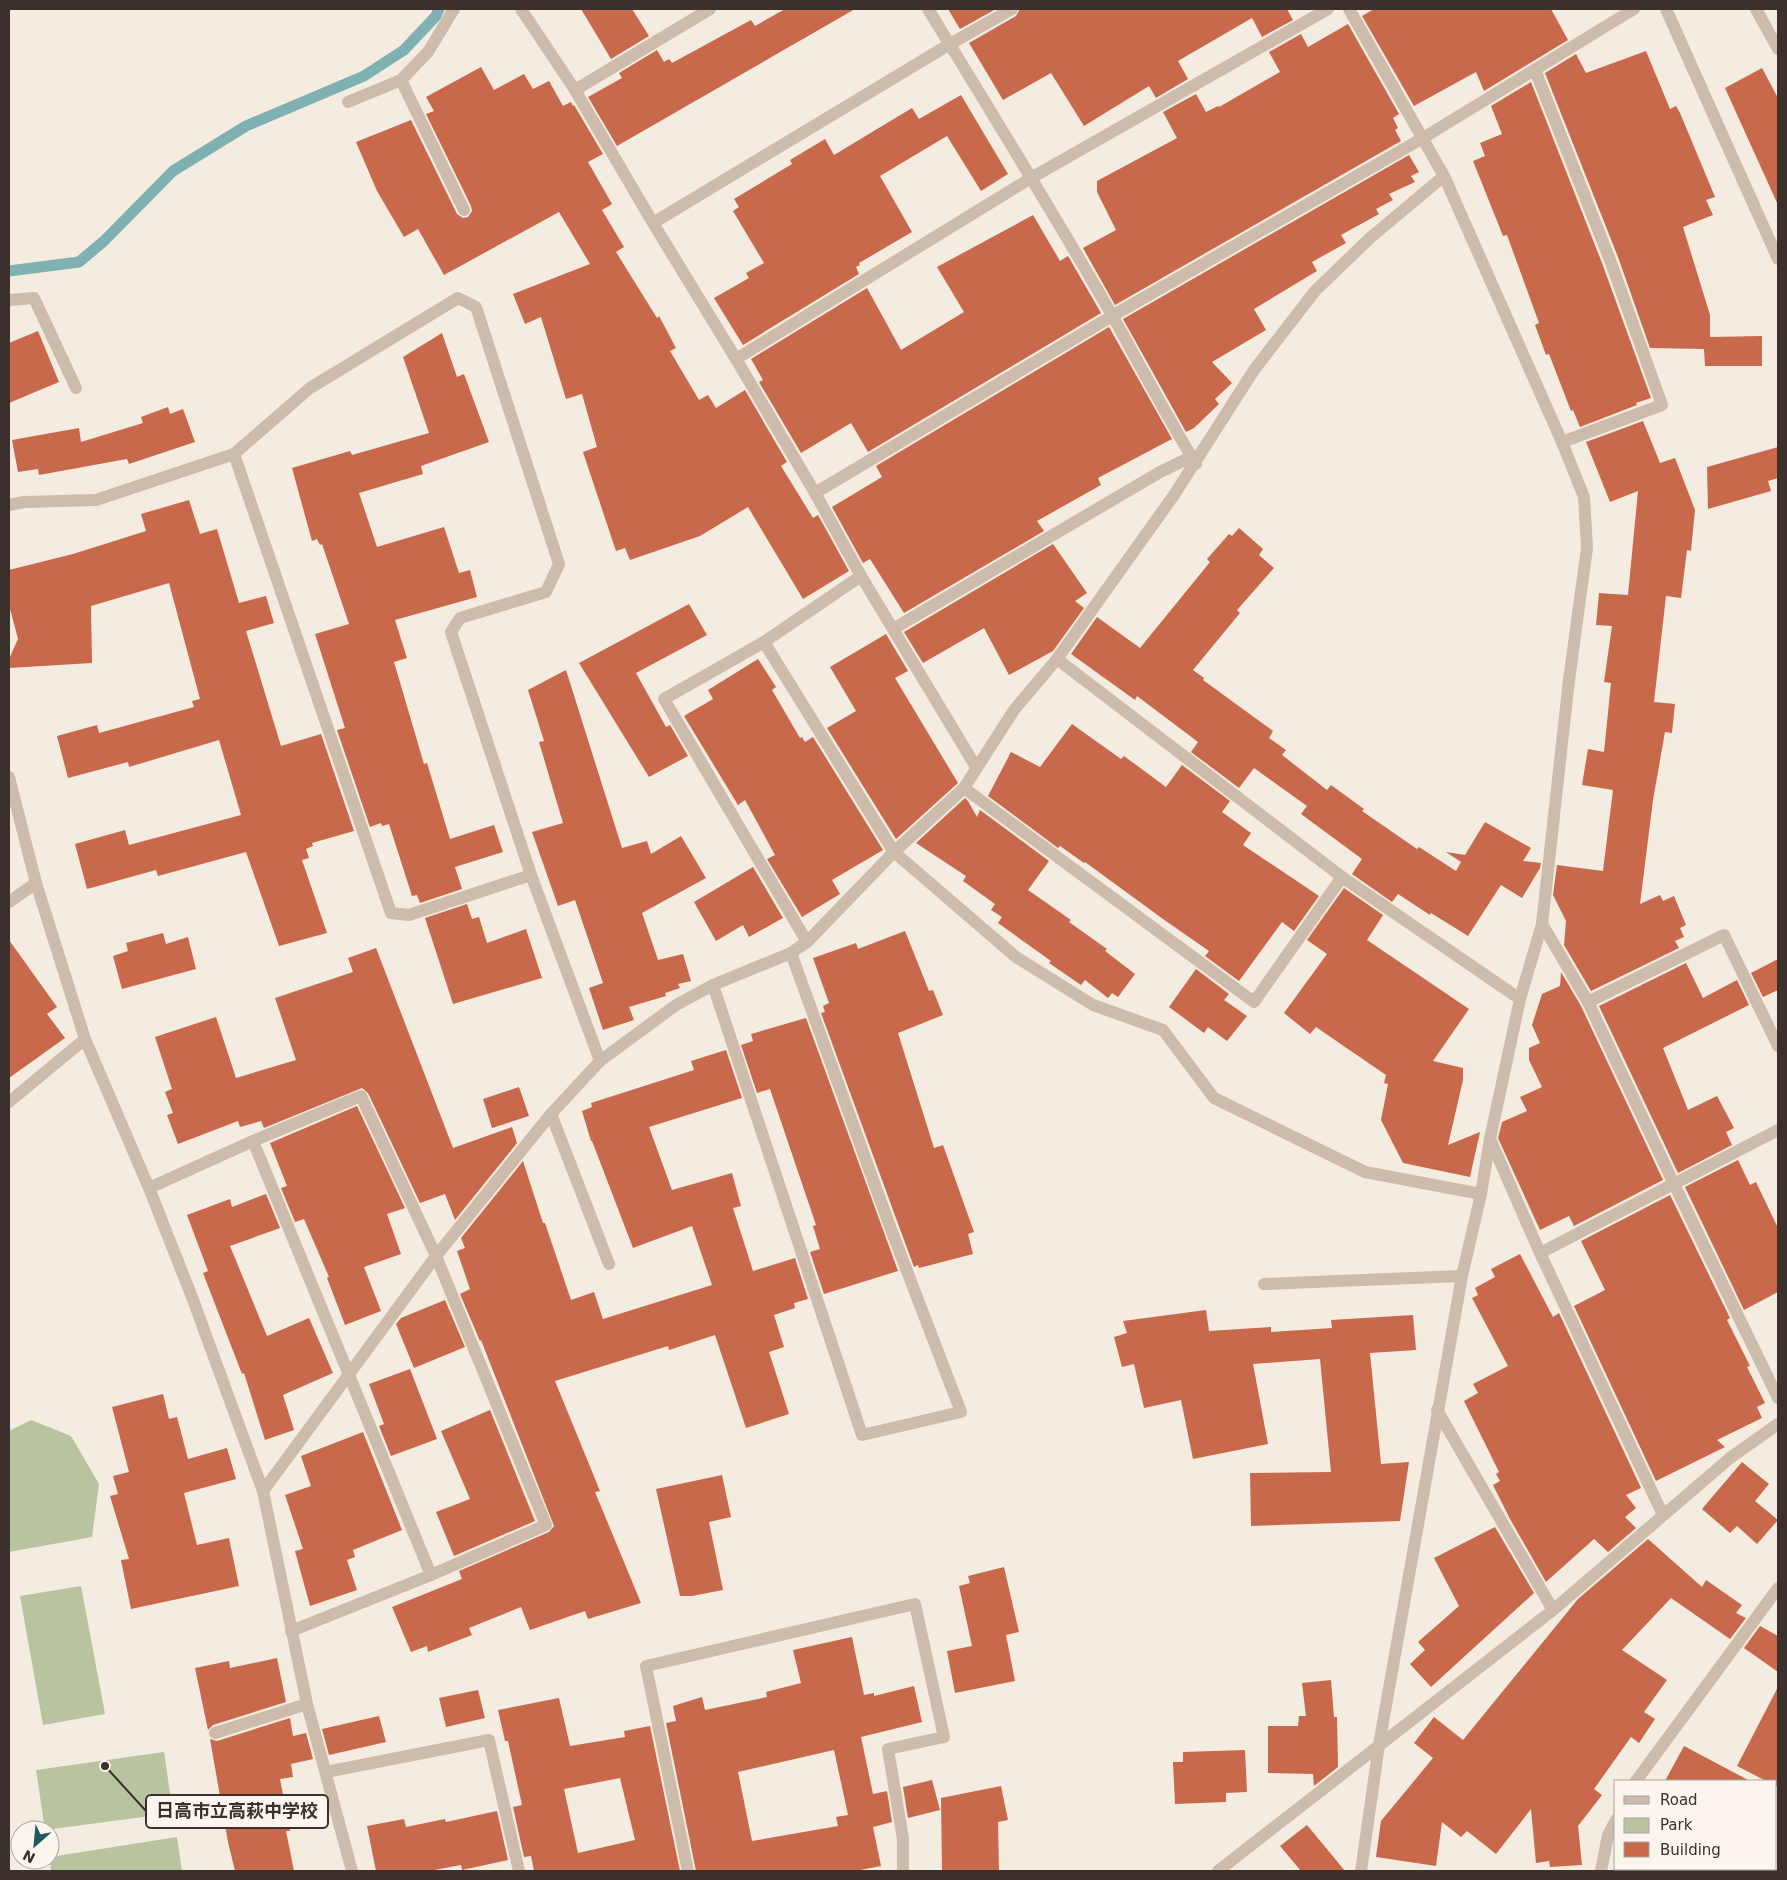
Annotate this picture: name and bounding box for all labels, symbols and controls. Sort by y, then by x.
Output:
legend [1614,1780,1777,1870]
text: Road [1660,1791,1698,1809]
callout: 日高市立高萩中学校 [146,1795,328,1828]
text: 日高市立高萩中学校 [156,1800,318,1821]
text: Park [1660,1816,1693,1834]
north arrow [10,1820,60,1870]
text: Building [1660,1841,1721,1859]
text: N [20,1847,38,1866]

